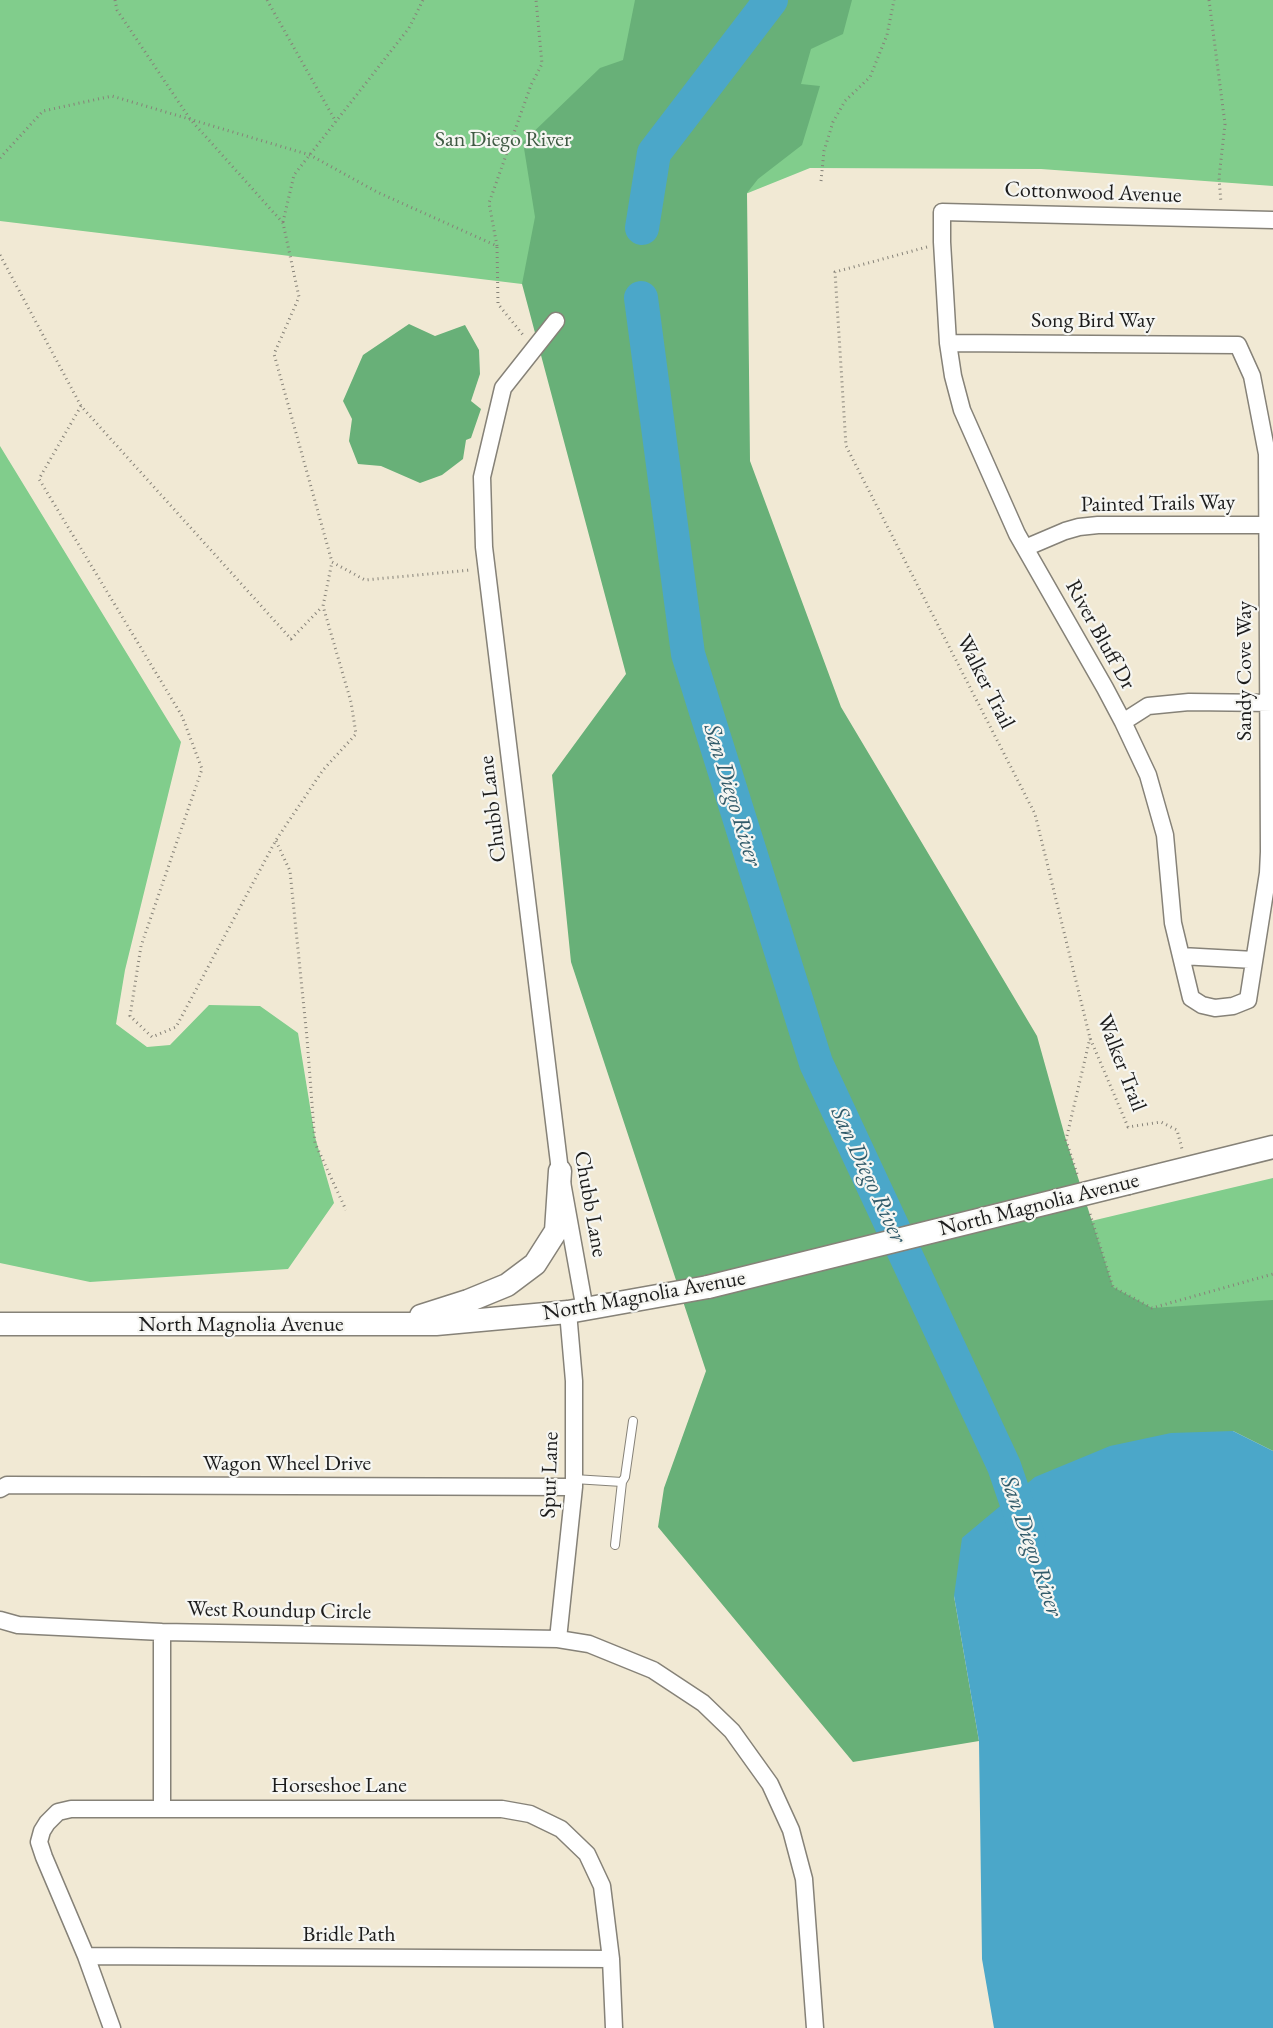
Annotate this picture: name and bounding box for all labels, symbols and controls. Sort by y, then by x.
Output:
park label: San Diego River [435,127,571,153]
street label: Cottonwood Avenue [1004,177,1182,209]
street label: Song Bird Way [1031,308,1155,334]
street label: Painted Trails Way [1080,489,1236,519]
street label: River Bluff Dr [1059,576,1141,694]
street label: Sandy Cove Way [1232,601,1258,741]
street label: Walker Trail [950,631,1020,733]
water label: San Diego River [697,720,767,870]
street label: Chubb Lane [473,754,513,864]
street label: Walker Trail [1090,1011,1152,1115]
water label: San Diego River [824,1102,912,1248]
street label: Chubb Lane [568,1149,612,1259]
street label: North Magnolia Avenue [936,1167,1142,1243]
street label: North Magnolia Avenue [541,1265,747,1327]
street label: North Magnolia Avenue [138,1312,344,1338]
street label: Spur Lane [535,1431,565,1519]
street label: Wagon Wheel Drive [203,1451,371,1477]
water label: San Diego River [993,1472,1069,1620]
street label: West Roundup Circle [187,1596,371,1626]
street label: Horseshoe Lane [271,1773,407,1799]
street label: Bridle Path [302,1922,396,1948]

